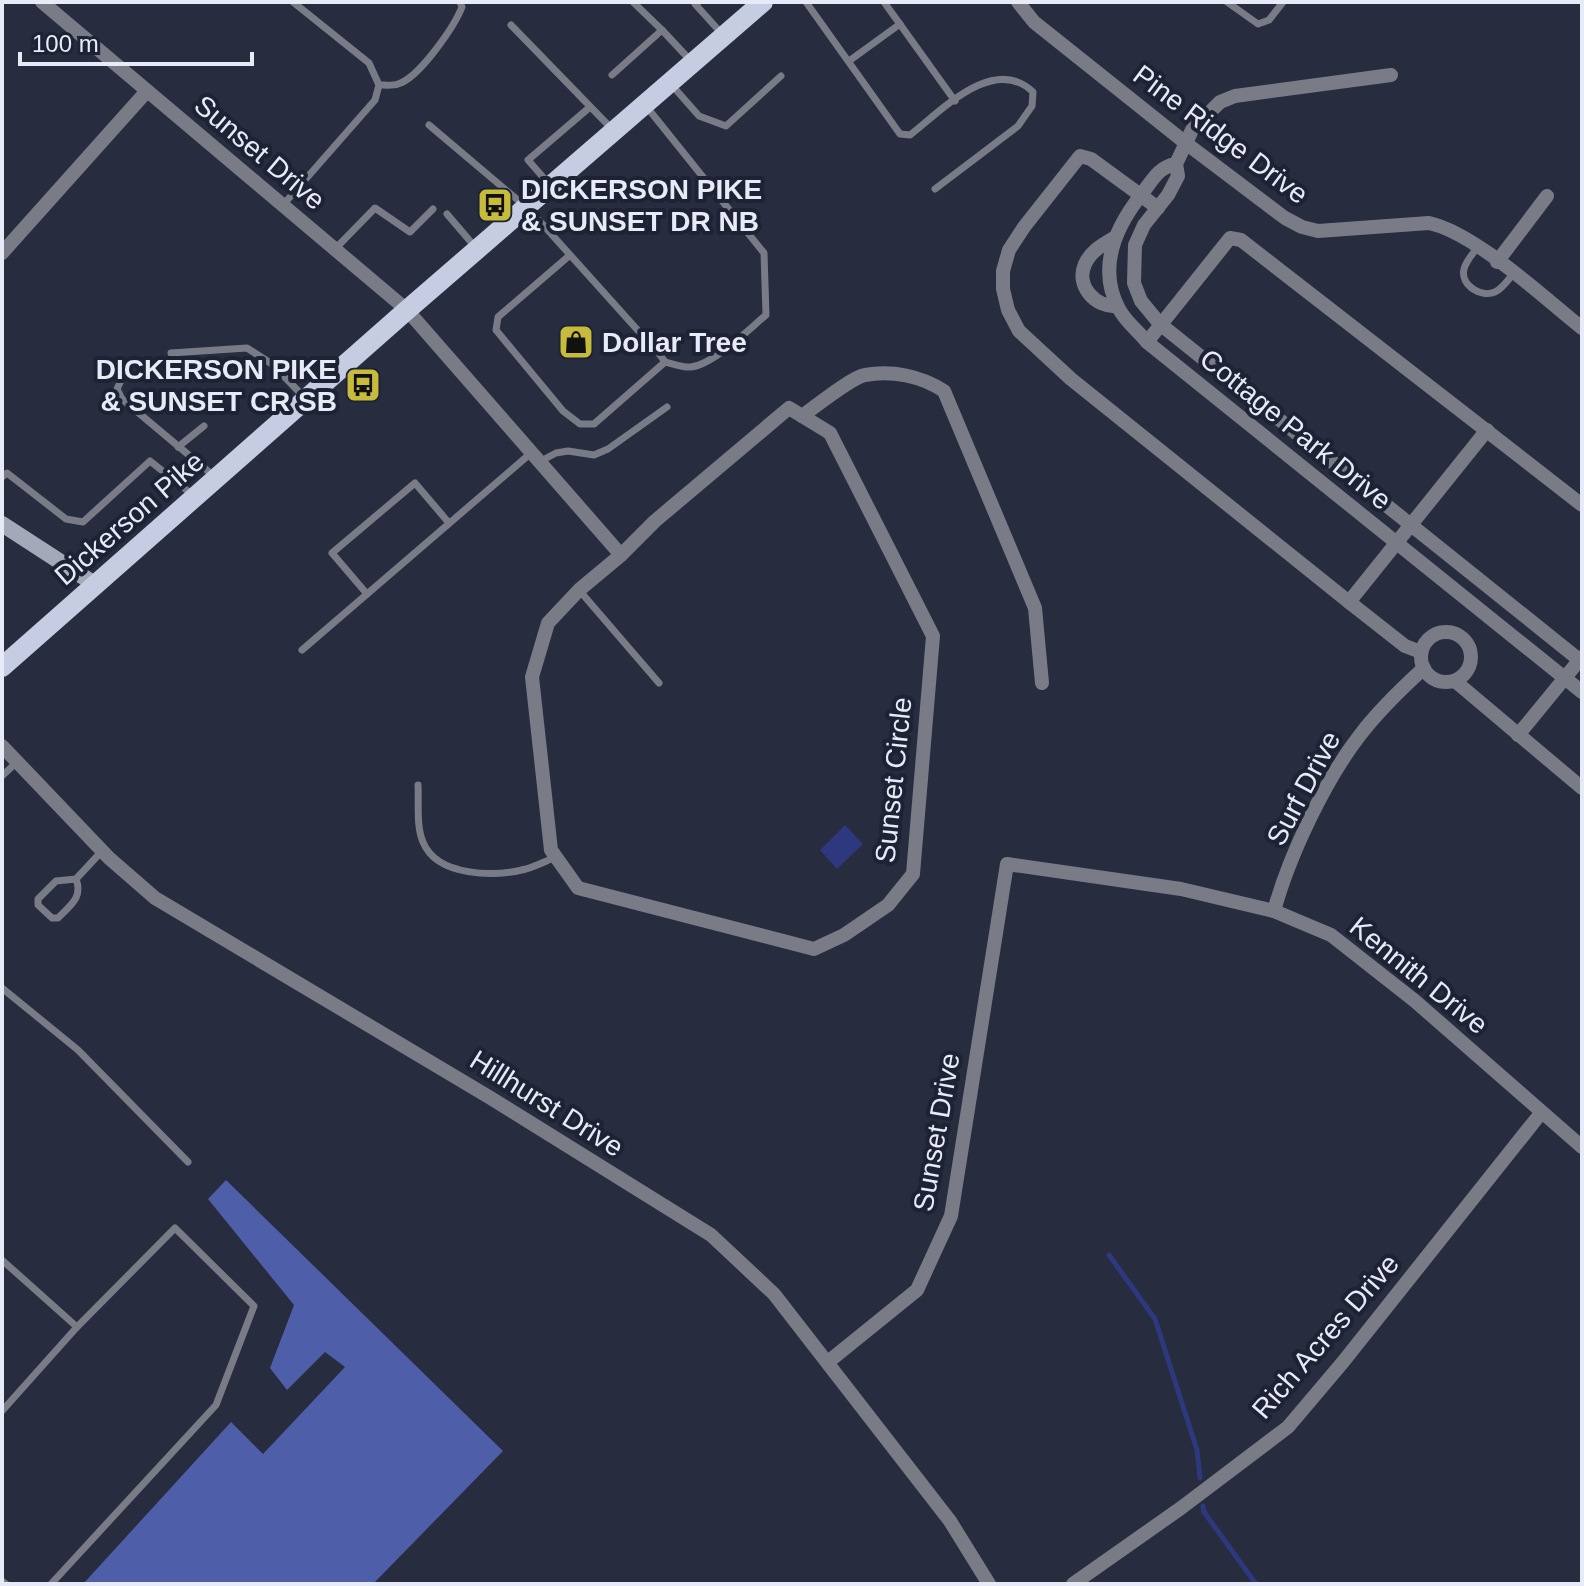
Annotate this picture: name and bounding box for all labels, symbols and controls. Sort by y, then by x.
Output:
scale bar [20,16,252,66]
text: 100 m [32,30,99,57]
street label: Pine Ridge Drive [1127,59,1314,210]
street label: Sunset Drive [188,89,331,216]
place label: DICKERSON PIKE & SUNSET DR NB [521,174,762,237]
bus stop icon: DICKERSON PIKE & SUNSET DR NB [476,186,514,224]
shop icon: Dollar Tree [557,323,595,361]
place label: Dollar Tree [602,327,747,358]
street label: Cottage Park Drive [1194,343,1397,516]
place label: DICKERSON PIKE & SUNSET CR SB [96,354,337,417]
bus stop icon: DICKERSON PIKE & SUNSET CR SB [344,366,382,404]
street label: Dickerson Pike [49,445,210,591]
street label: Sunset Circle [869,696,918,864]
street label: Surf Drive [1261,726,1346,850]
street label: Kennith Drive [1344,910,1494,1040]
street label: Hillhurst Drive [465,1044,629,1163]
street label: Sunset Drive [907,1050,966,1214]
street label: Rich Acres Drive [1246,1248,1405,1425]

